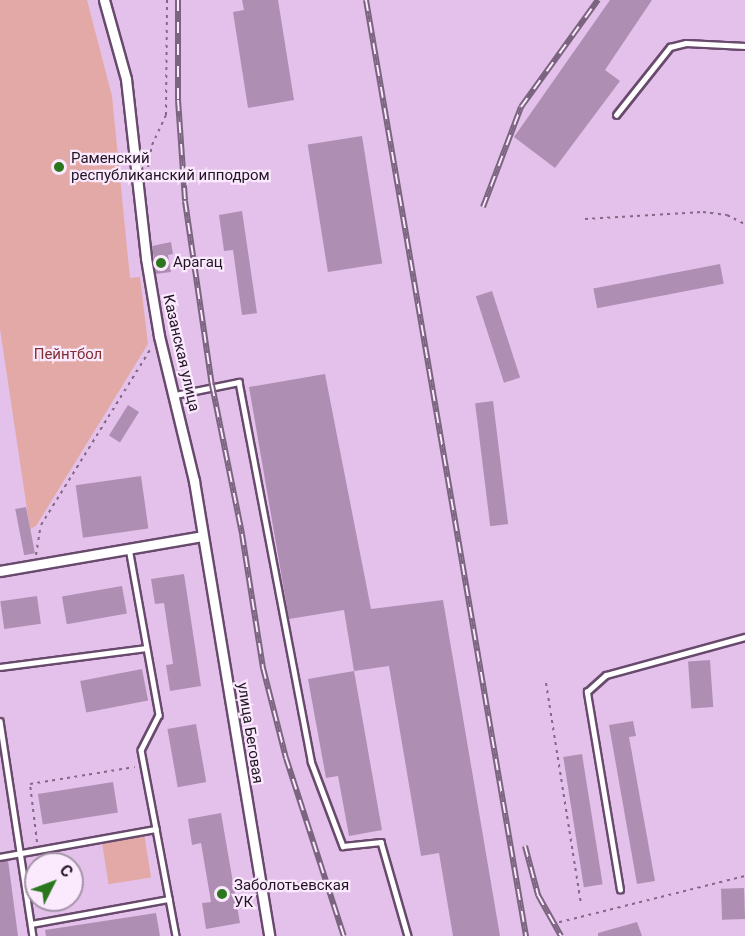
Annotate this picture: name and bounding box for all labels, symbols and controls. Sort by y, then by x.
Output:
place label: Раменский республиканский ипподром [71,149,270,184]
marker: Раменский республиканский ипподром [52,160,66,174]
place label: Арагац [173,254,223,272]
marker: Арагац [154,256,168,270]
street label: Казанская улица [159,293,203,413]
park label: Пейнтбол [34,346,102,364]
street label: улица Беговая [233,681,267,785]
north arrow [24,852,84,912]
text: С [56,861,77,881]
place label: Заболотьевская УК [234,876,349,911]
marker: Заболотьевская УК [215,887,229,901]

